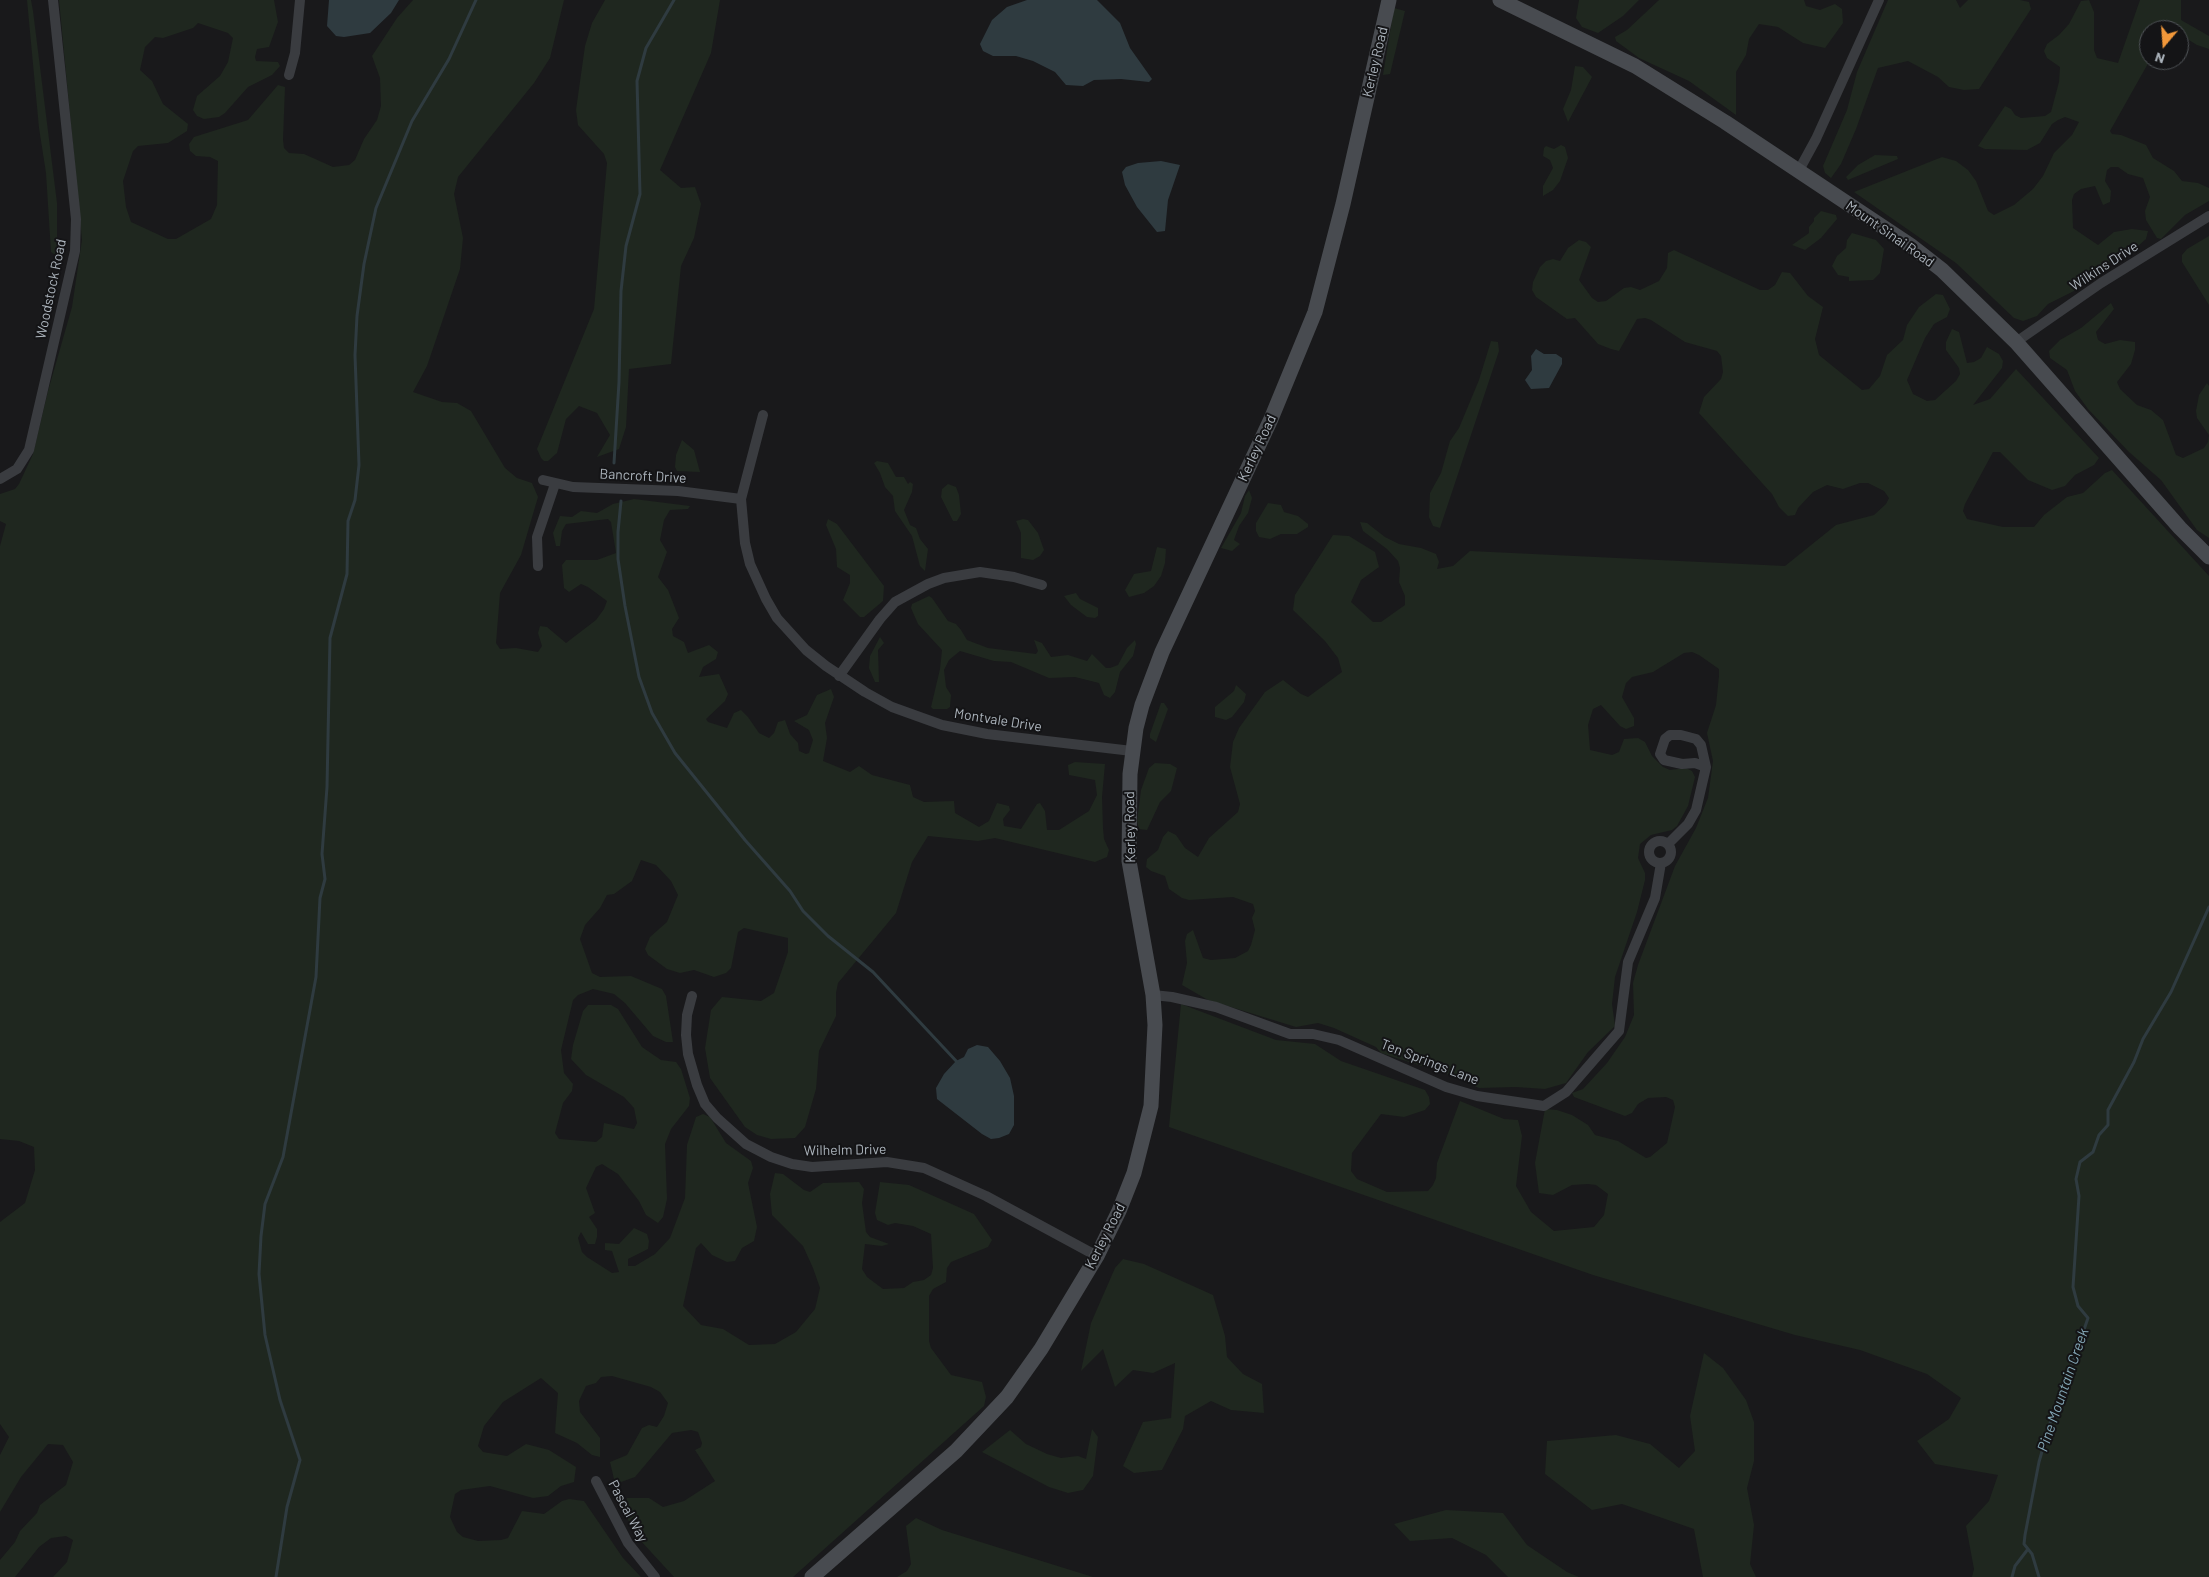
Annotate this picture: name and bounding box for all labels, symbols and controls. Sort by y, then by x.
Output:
north arrow [2139,20,2189,70]
street label: Kerley Road [1359,25,1391,99]
text: N [2152,49,2167,68]
street label: Mount Sinai Road [1842,197,1938,271]
street label: Woodstock Road [32,237,70,341]
street label: Wilkins Drive [2067,238,2141,294]
street label: Kerley Road [1234,412,1280,484]
street label: Bancroft Drive [599,465,687,487]
street label: Montvale Drive [953,705,1043,735]
street label: Kerley Road [1121,791,1139,863]
street label: Ten Springs Lane [1379,1036,1481,1088]
street label: Wilhelm Drive [803,1141,887,1159]
street label: Kerley Road [1081,1200,1129,1272]
water label: Pine Mountain Creek [2033,1326,2093,1454]
street label: Pascal Way [605,1477,651,1545]

